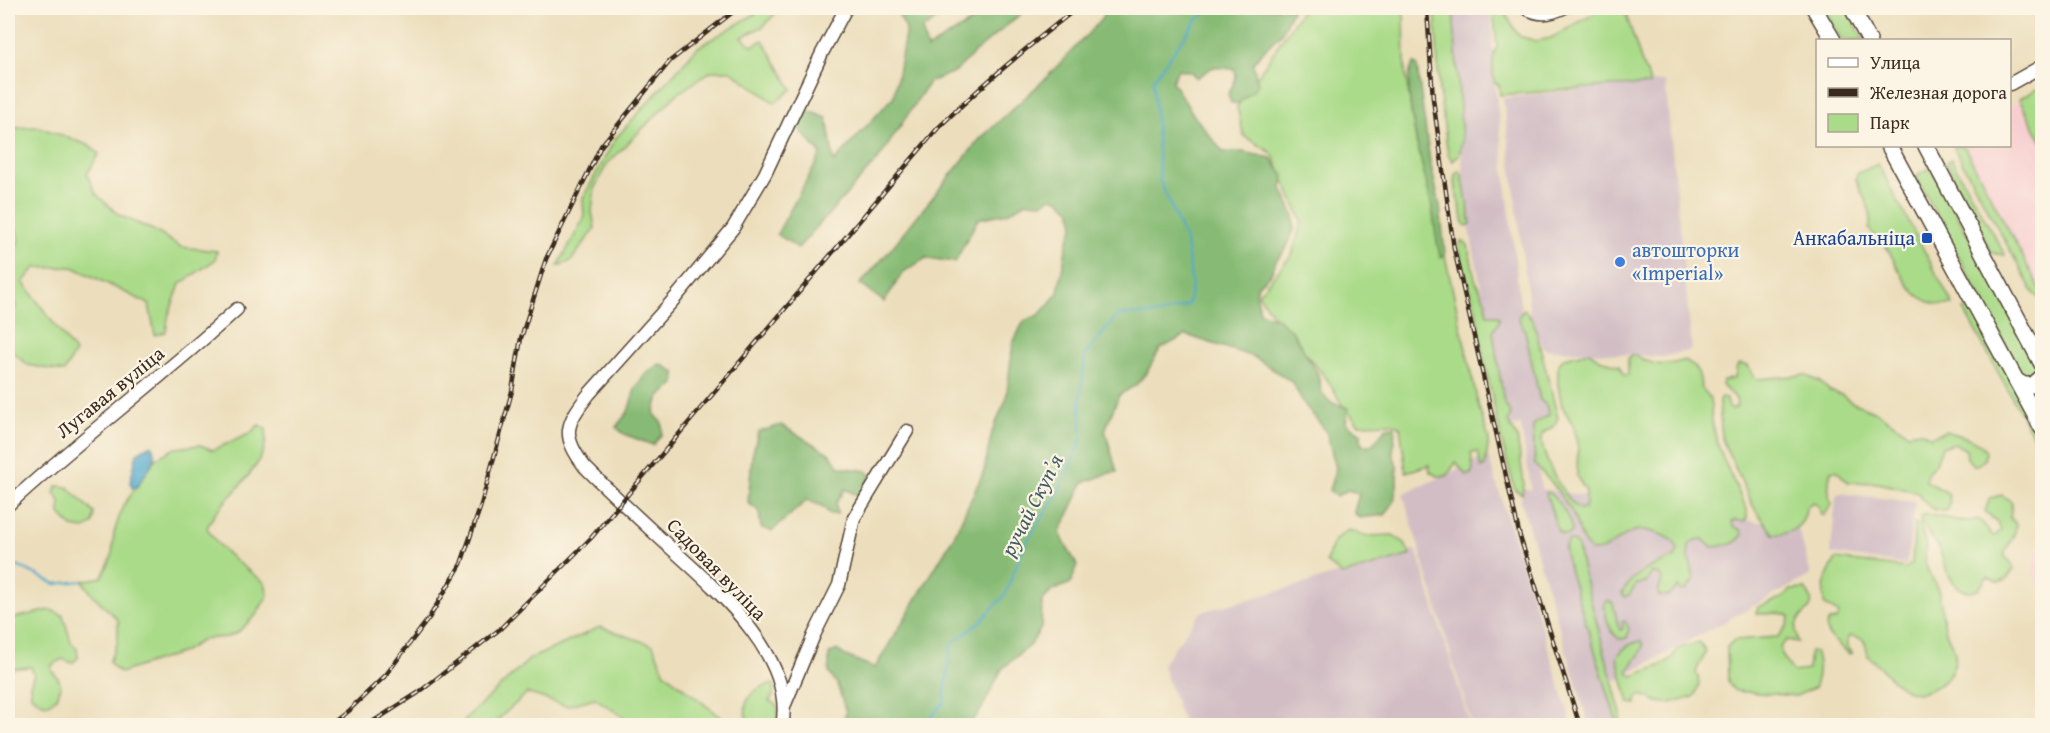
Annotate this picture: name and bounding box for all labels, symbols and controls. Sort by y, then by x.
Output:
legend [1816,39,2011,147]
text: Улица [1870,49,1921,76]
text: Железная дорога [1869,79,2007,106]
text: Парк [1870,109,1910,136]
place label: Анкабальніца [1793,223,1915,252]
marker: Анкабальніца [1920,231,1934,245]
place label: автошторки «Imperial» [1632,235,1739,287]
marker: автошторки «Imperial» [1613,255,1627,269]
street label: Лугавая вуліца [49,338,171,444]
water label: ручай Скупʼя [992,448,1071,562]
street label: Садовая вуліца [661,511,774,627]

